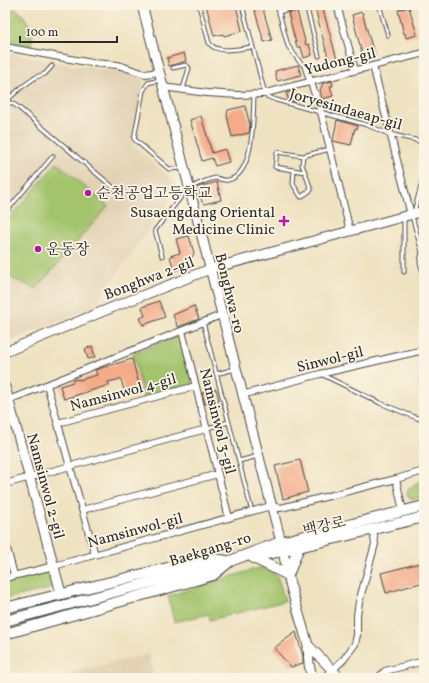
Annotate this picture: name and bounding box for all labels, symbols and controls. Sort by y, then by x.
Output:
scale bar [20,18,117,44]
text: 100 m [26,25,59,41]
street label: Yudong-gil [302,43,378,81]
street label: Joryesindaeap-gil [287,84,404,137]
place label: 순천공업고등학교 [96,184,212,205]
marker: 순천공업고등학교 [83,188,93,198]
place label: Susaengdang Oriental Medicine Clinic [130,203,275,241]
marker: Susaengdang Oriental Medicine Clinic [278,215,290,227]
place label: 운동장 [46,240,90,261]
marker: 운동장 [33,244,43,254]
street label: Bonghwa-ro [208,251,249,336]
street label: Bonghwa 2-gil [101,253,198,306]
street label: Sinwol-gil [295,342,366,379]
street label: Namsinwol 3-gil [193,366,240,477]
street label: Namsinwol 4-gil [68,369,179,418]
street label: Namsinwol 2-gil [20,431,69,542]
street label: Namsinwol-gil [85,509,185,554]
street label: 백강로 [301,512,348,543]
street label: Baekgang-ro [167,528,254,573]

